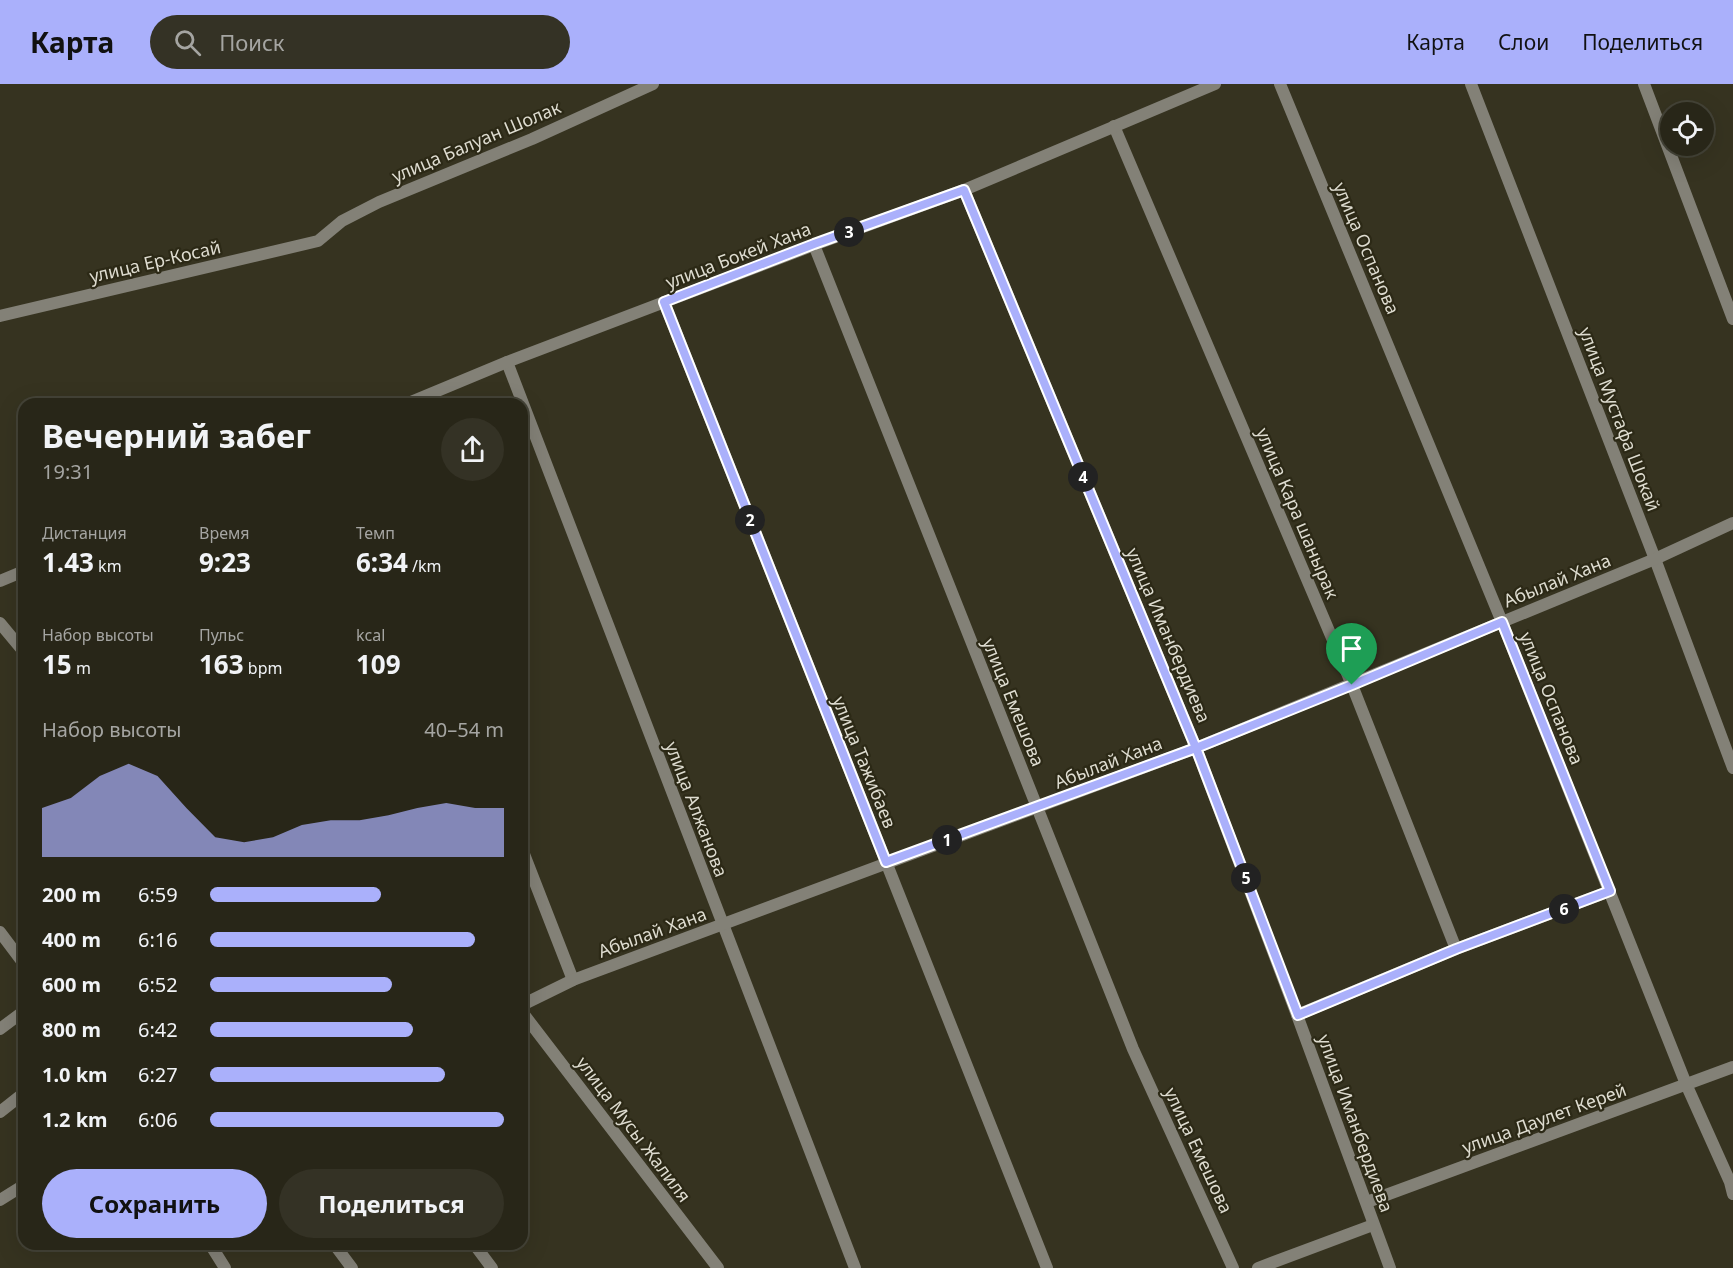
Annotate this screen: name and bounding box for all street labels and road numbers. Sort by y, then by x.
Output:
street label: улица Балуан Шолак [388,94,565,188]
street label: улица Оспанова [1328,178,1406,318]
street label: улица Бокей Хана [662,216,814,294]
street label: улица Ер-Косай [87,234,223,288]
street label: улица Мустафа Шокай [1574,323,1666,515]
street label: улица Кара шанырак [1251,424,1345,603]
street label: улица Иманбердиева [1121,544,1217,726]
street label: Абылай Хана [1500,548,1614,612]
street label: улица Оспанова [1514,628,1590,768]
street label: улица Емешова [977,634,1051,770]
street label: улица Тажибаев [828,692,902,832]
street label: Абылай Хана [1051,730,1165,794]
street label: улица Алжанова [660,738,734,880]
street label: Абылай Хана [594,901,710,963]
street label: улица Иманбердиева [1313,1031,1399,1215]
street label: улица Мусы Жалиля [571,1051,697,1207]
street label: улица Даулет Керей [1459,1077,1629,1159]
street label: улица Емешова [1159,1083,1239,1217]

